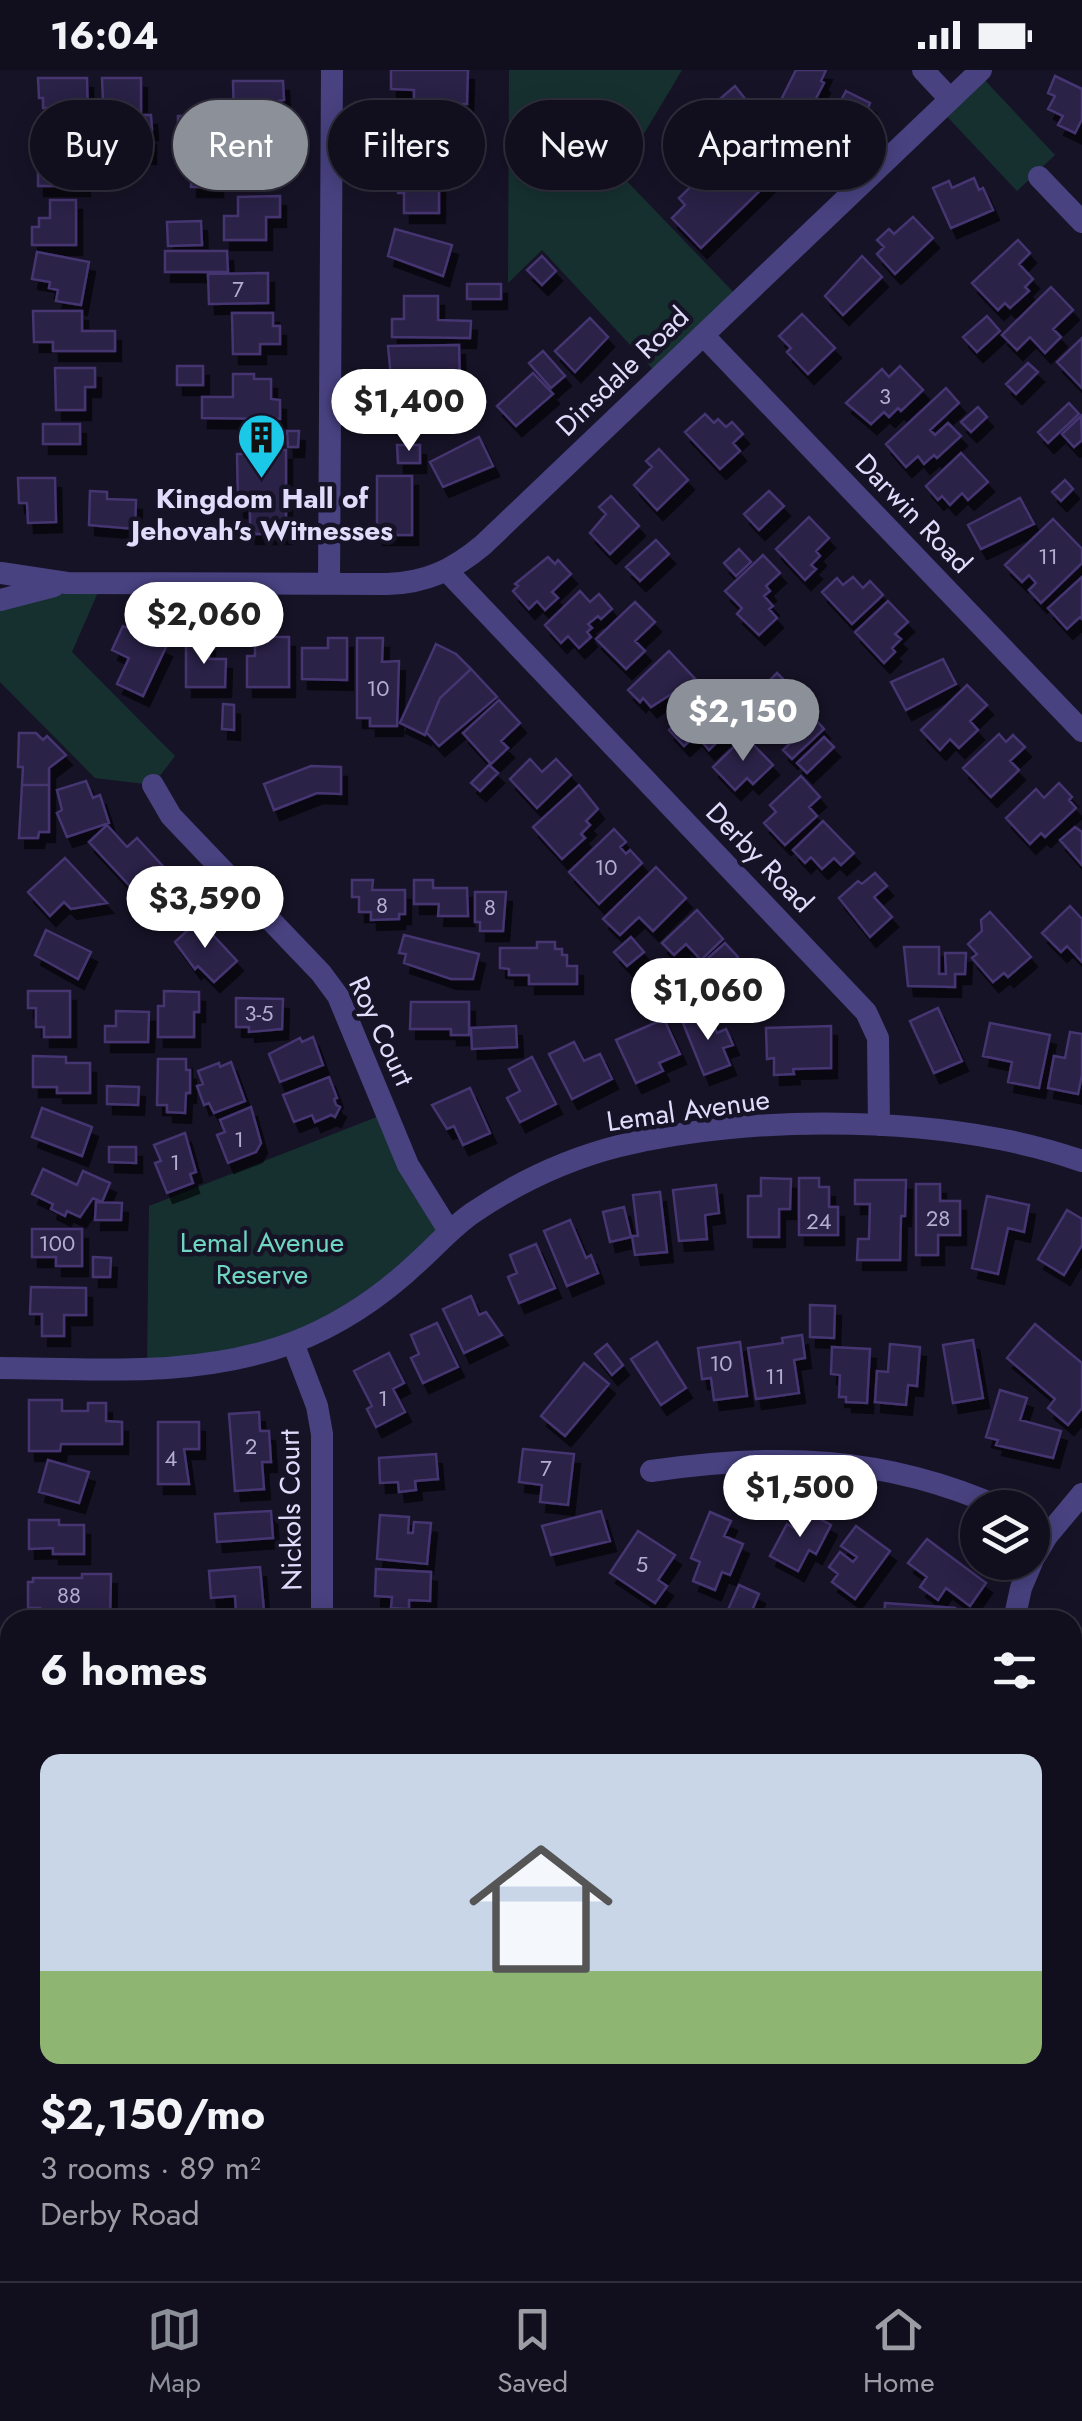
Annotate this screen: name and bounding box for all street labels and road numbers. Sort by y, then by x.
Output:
street label: Dinsdale Road [546,297,698,446]
street label: Darwin Road [846,444,981,583]
street label: Derby Road [696,793,823,922]
street label: Roy Court [338,970,425,1093]
street label: Lemal Avenue [604,1079,772,1142]
street label: Nickols Court [269,1429,312,1591]

